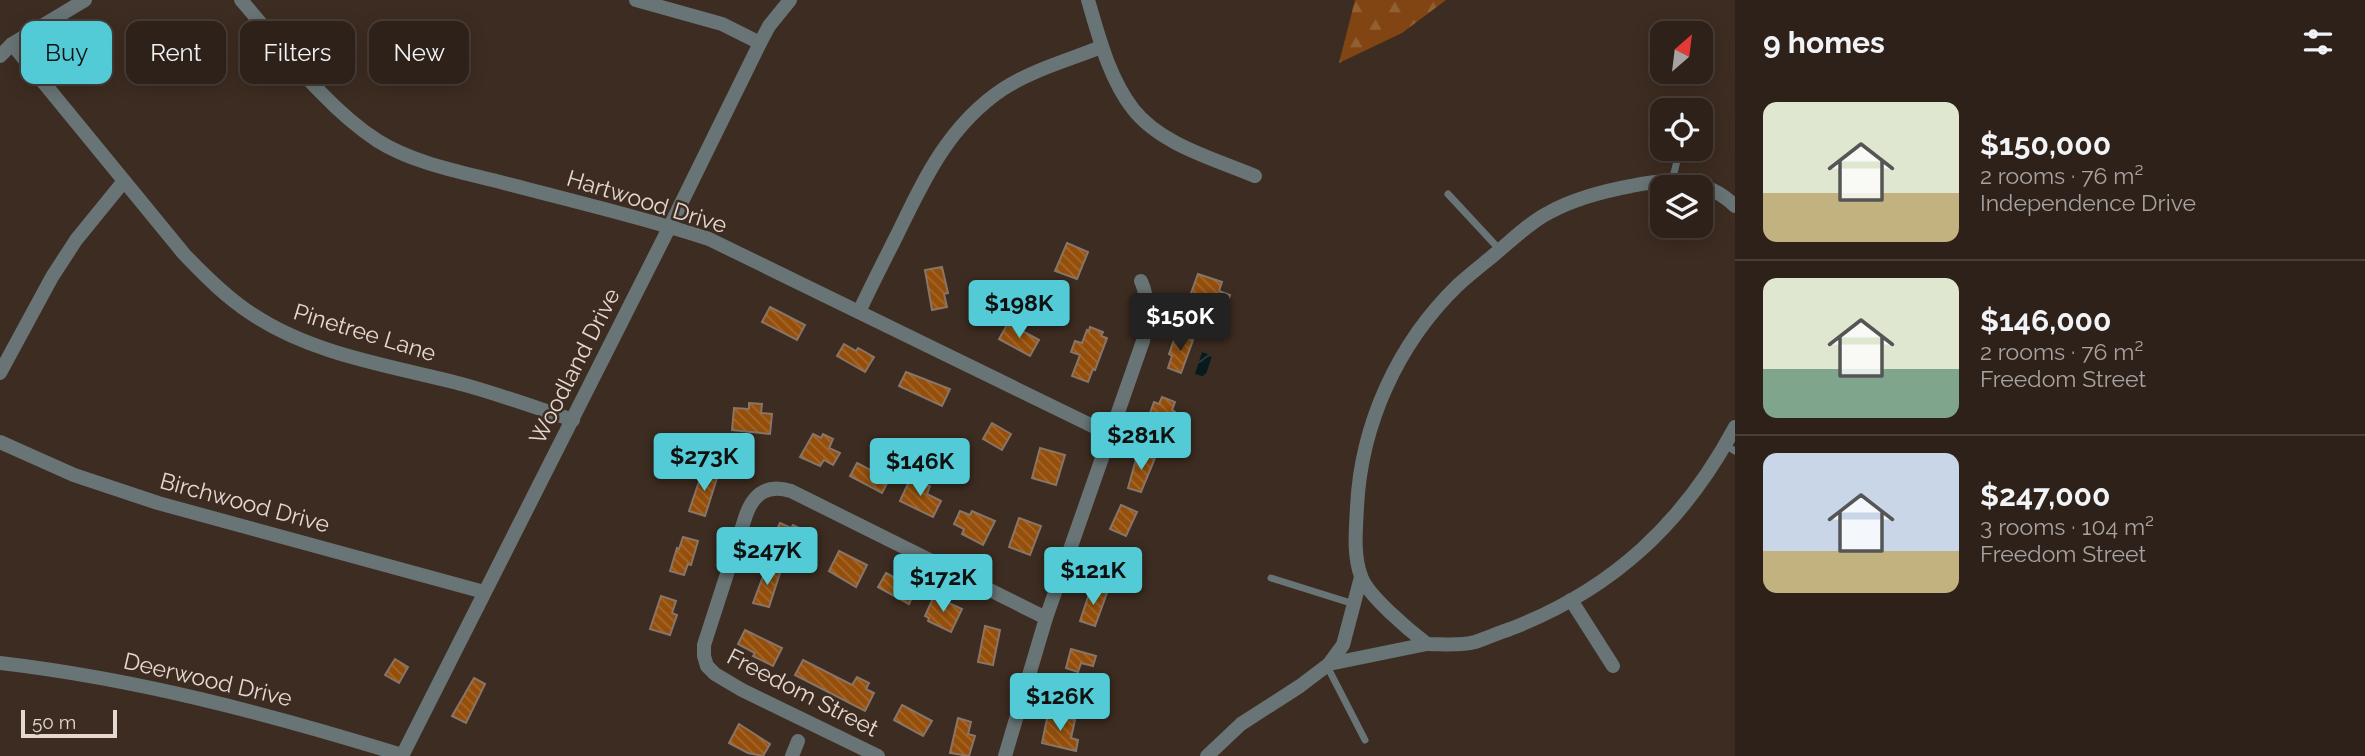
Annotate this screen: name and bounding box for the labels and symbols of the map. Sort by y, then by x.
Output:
north arrow [1650,21,1713,84]
street label: Hartwood Drive [564,164,730,238]
pin: $198K [970,280,1068,340]
street label: Woodland Drive [523,283,625,449]
pin: $150K [1131,294,1229,353]
street label: Pinetree Lane [291,298,439,366]
pin: $281K [1092,412,1190,472]
pin: $273K [655,434,753,493]
pin: $146K [871,438,969,498]
street label: Birchwood Drive [157,466,333,538]
pin: $247K [718,528,816,587]
pin: $121K [1044,548,1142,607]
pin: $172K [894,554,992,614]
street label: Freedom Street [723,642,883,742]
street label: Deerwood Drive [121,646,295,712]
pin: $126K [1011,674,1109,733]
scale bar [21,707,117,739]

